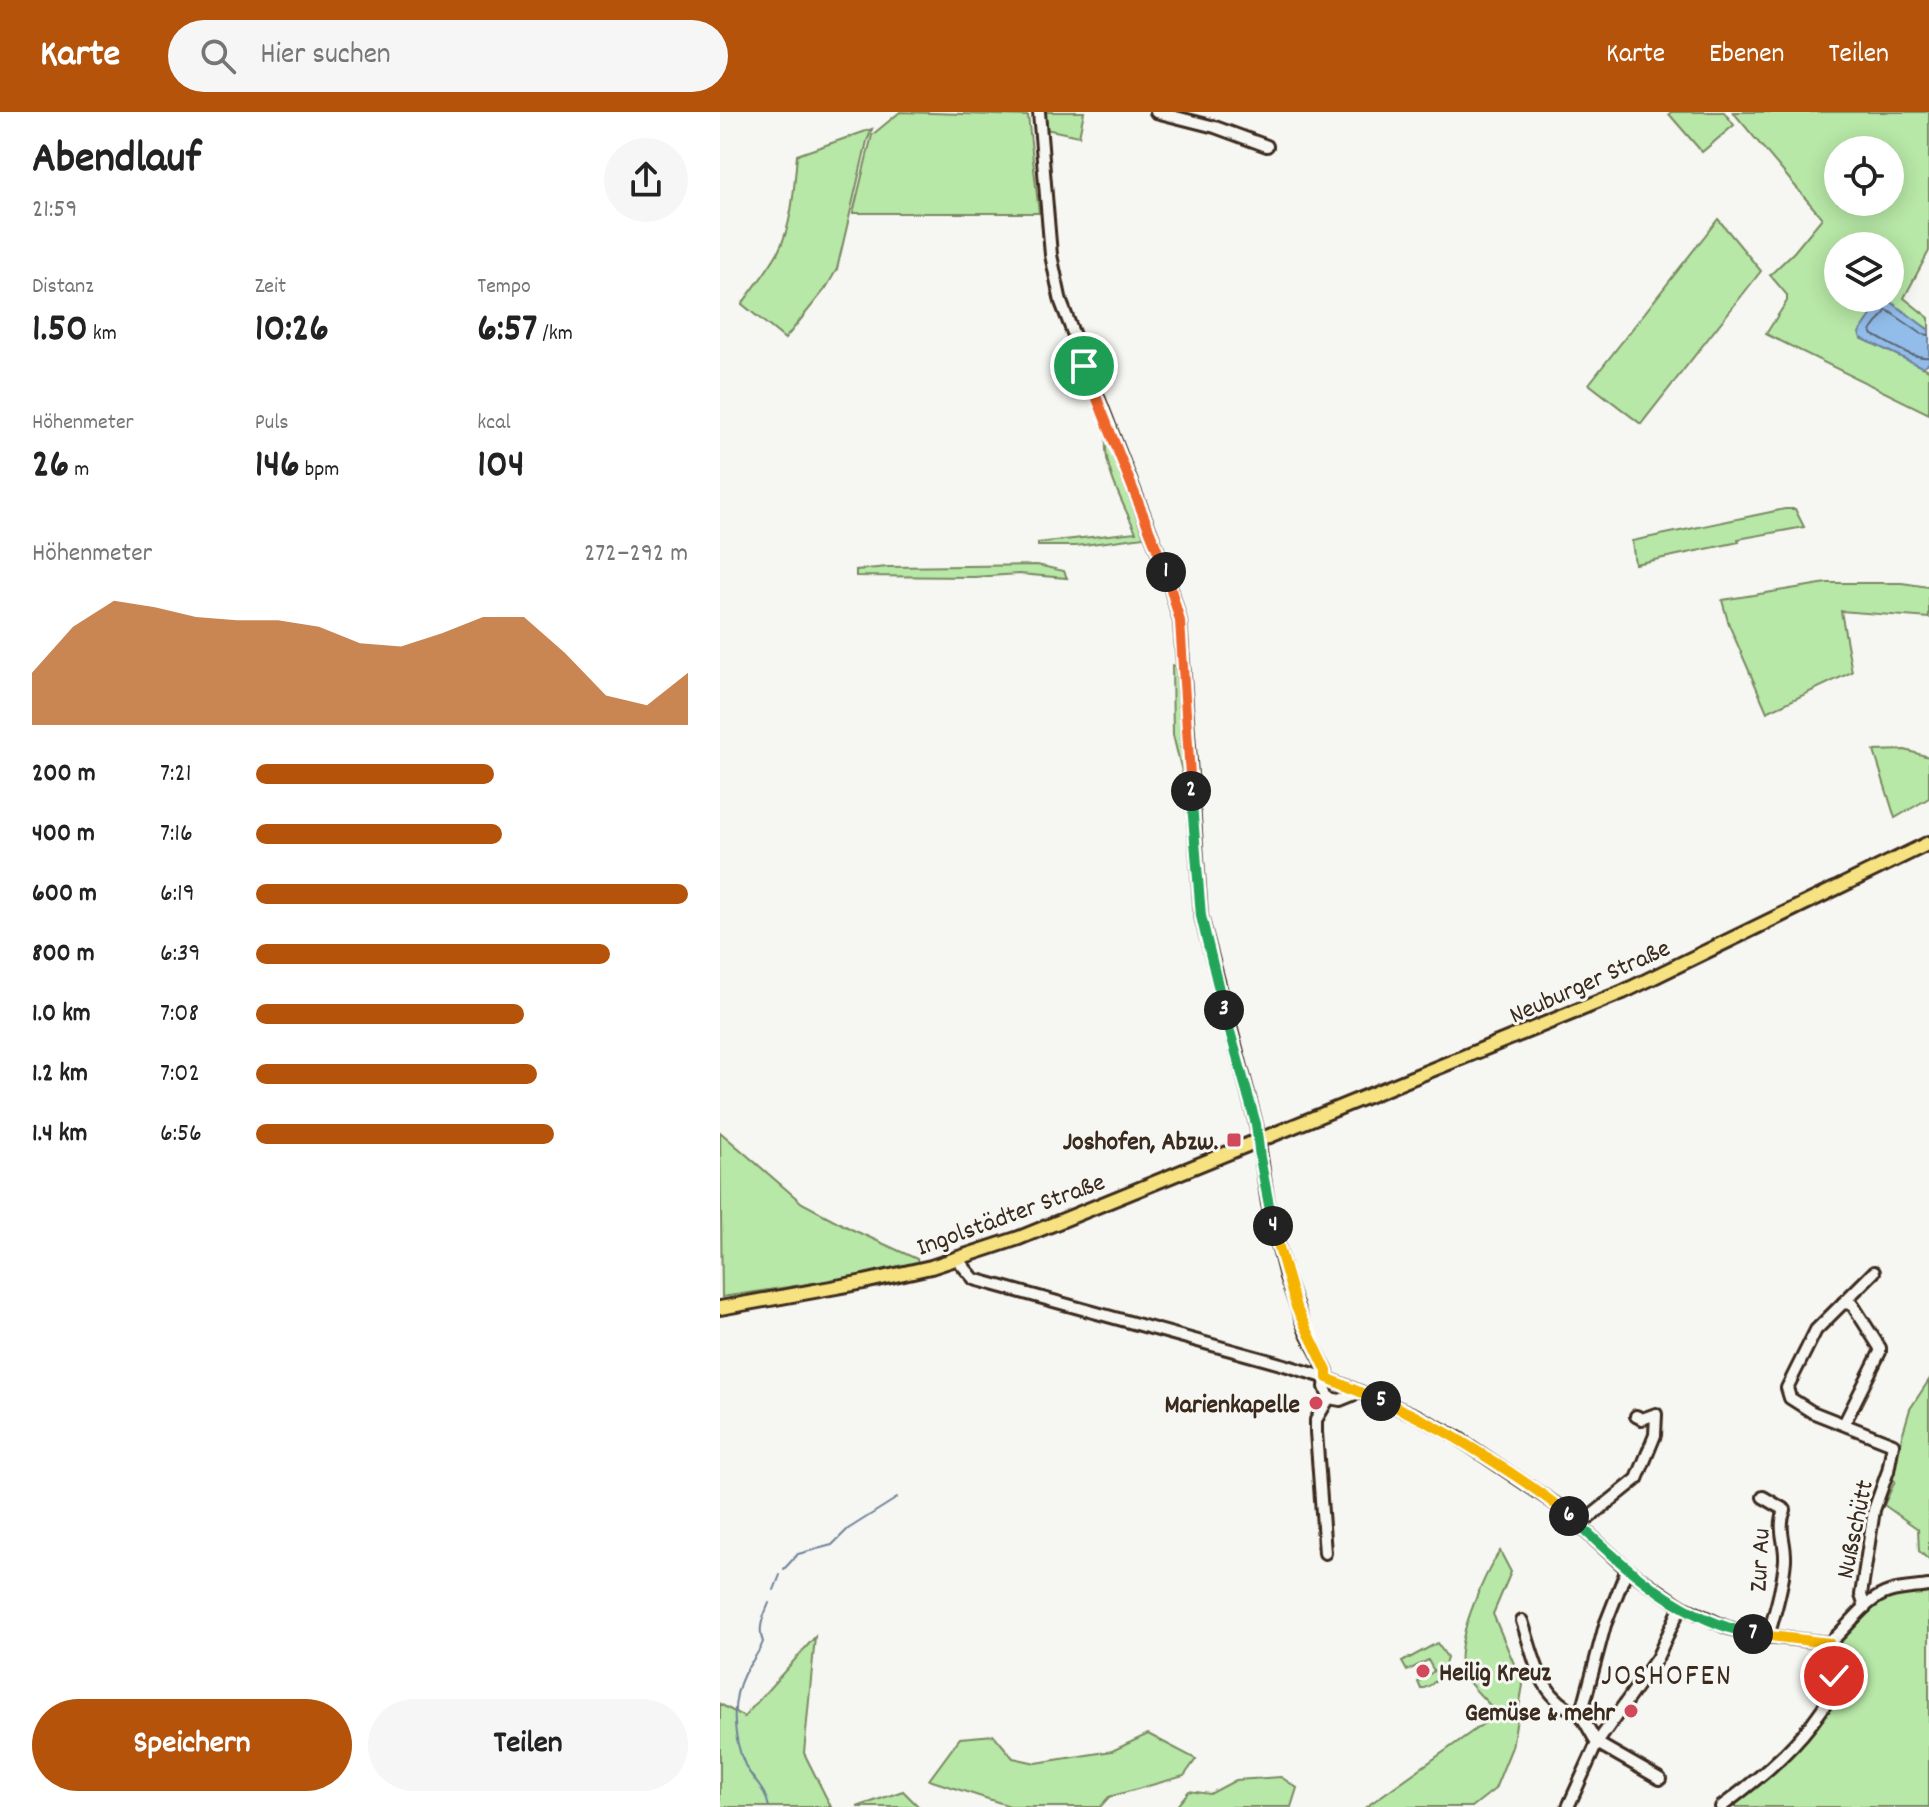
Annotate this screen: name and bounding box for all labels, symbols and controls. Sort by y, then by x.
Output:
search box [168,20,728,92]
text: Karte [40,29,120,84]
icon: search [196,34,240,78]
text: Hier suchen [260,35,391,78]
text: Karte [1606,36,1665,76]
text: Ebenen [1709,36,1784,76]
text: Teilen [1828,36,1889,76]
text: Abendlauf [32,130,201,193]
map controls [1824,136,1904,312]
button: locate [1824,136,1904,216]
button: share [604,138,688,222]
text: 21:59 [32,192,77,229]
button: layers [1824,232,1904,312]
text: Distanz [32,272,94,303]
text: Zeit [255,272,286,303]
text: Tempo [477,272,531,303]
text: 1.50 [32,303,88,360]
text: 10:26 [255,303,329,360]
text: 6:57 [477,303,537,360]
text: km [88,319,117,350]
text: /km [537,319,573,350]
pin [1050,332,1118,400]
icon: arrive [1062,344,1106,388]
text: Höhenmeter [32,408,134,439]
text: Puls [255,408,289,439]
text: kcal [477,408,511,439]
text: 26 [32,439,69,496]
text: 146 [255,439,300,496]
text: 104 [477,439,525,496]
text: m [69,455,89,486]
text: bpm [300,455,339,486]
text: Höhenmeter [32,536,152,573]
text: 272–292 m [584,536,688,573]
pin: 1 [1146,552,1186,592]
text: 1 [1164,556,1168,587]
text: 200 m [32,756,96,793]
text: 7:21 [160,756,191,793]
pin: 2 [1171,771,1211,811]
text: 2 [1186,775,1196,806]
text: 400 m [32,816,95,853]
text: 7:16 [160,816,193,853]
text: 600 m [32,876,97,913]
text: 6:19 [160,876,195,913]
street label: Neuburger Straße [1504,931,1677,1035]
text: 800 m [32,936,95,973]
text: 6:39 [160,936,201,973]
pin: 3 [1204,990,1244,1030]
text: 3 [1219,994,1229,1025]
text: 1.0 km [32,996,91,1033]
text: 7:08 [160,996,199,1033]
text: 1.2 km [32,1056,88,1093]
text: 7:02 [160,1056,200,1093]
text: 1.4 km [32,1116,87,1153]
text: 6:56 [160,1116,202,1153]
place label: Joshofen, Abzw. [1063,1125,1218,1162]
marker: Joshofen, Abzw. [1225,1131,1243,1149]
street label: Ingolstädter Straße [912,1165,1111,1268]
pin: 4 [1253,1206,1293,1246]
text: 4 [1268,1210,1278,1241]
pin: 5 [1361,1381,1401,1421]
text: 5 [1376,1385,1386,1416]
place label: Marienkapelle [1165,1388,1300,1425]
marker: Marienkapelle [1307,1394,1325,1412]
street label: Nußschütt [1828,1477,1885,1583]
pin: 6 [1549,1496,1589,1536]
text: 6 [1564,1500,1574,1531]
street label: Zur Au [1741,1527,1782,1593]
pin: 7 [1733,1614,1773,1654]
text: 7 [1749,1618,1757,1649]
pin [1800,1642,1868,1710]
icon: check [1812,1654,1856,1698]
place label: Heilig Kreuz [1439,1656,1552,1693]
district label: JOSHOFEN [1601,1657,1733,1700]
marker: Heilig Kreuz [1414,1662,1432,1680]
place label: Gemüse & mehr [1465,1696,1615,1733]
button: Speichern [32,1699,352,1791]
button: Teilen [368,1699,688,1791]
marker: Gemüse & mehr [1622,1702,1640,1720]

